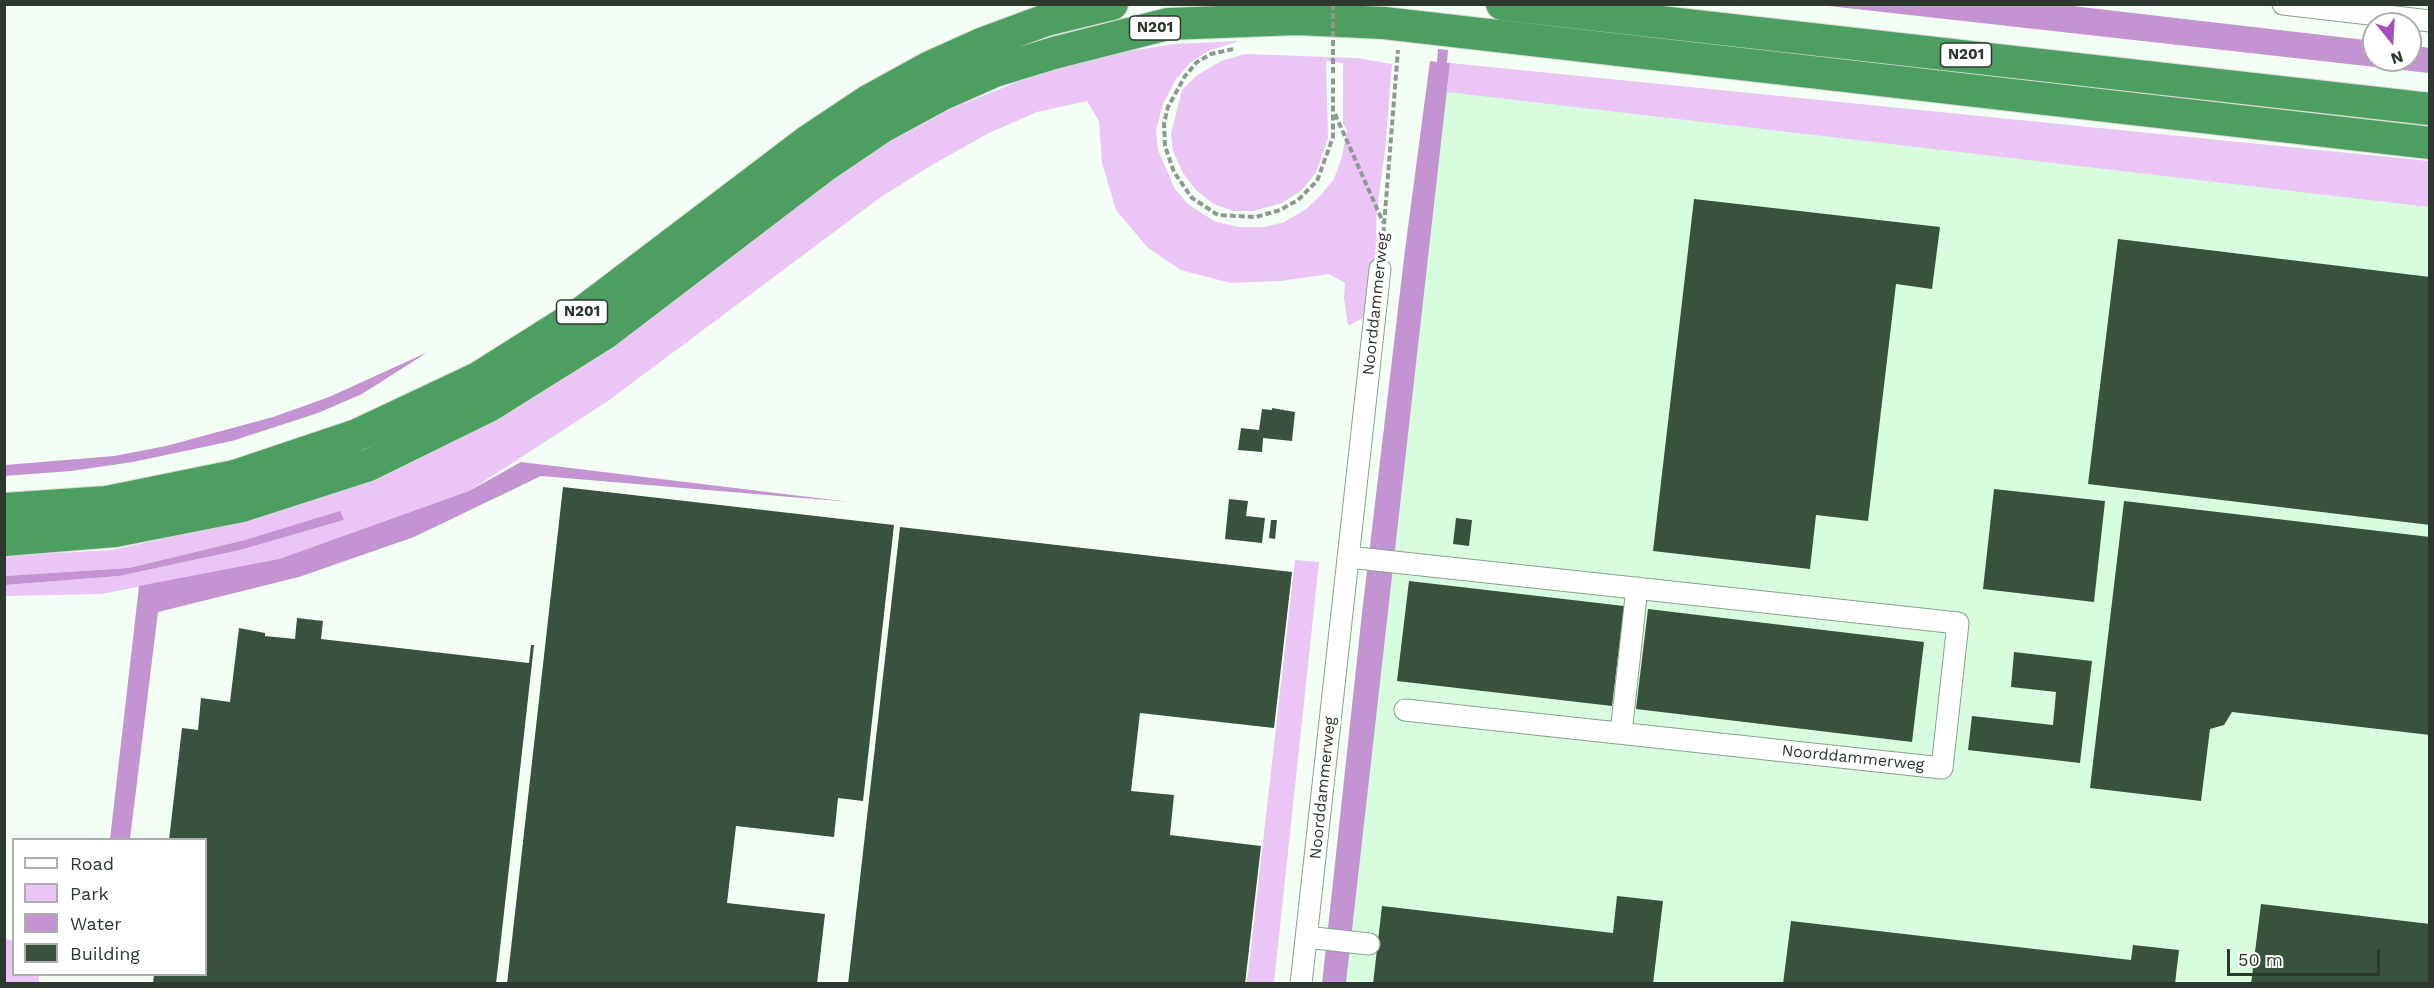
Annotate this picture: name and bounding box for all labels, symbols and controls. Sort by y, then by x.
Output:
north arrow [2362,12,2422,72]
road number: N201 [1130,16,1180,40]
road number: N201 [1940,43,1992,67]
text: N [2389,47,2406,69]
street label: Noorddammerweg [1359,232,1393,376]
road number: N201 [556,300,608,324]
street label: Noorddammerweg [1306,716,1340,860]
street label: Noorddammerweg [1781,741,1925,775]
legend [12,838,207,976]
text: Road [70,853,114,874]
text: Park [70,883,109,904]
text: Water [70,913,122,934]
scale bar [2230,937,2383,975]
text: Building [70,943,140,964]
text: 50 m [2238,949,2283,970]

